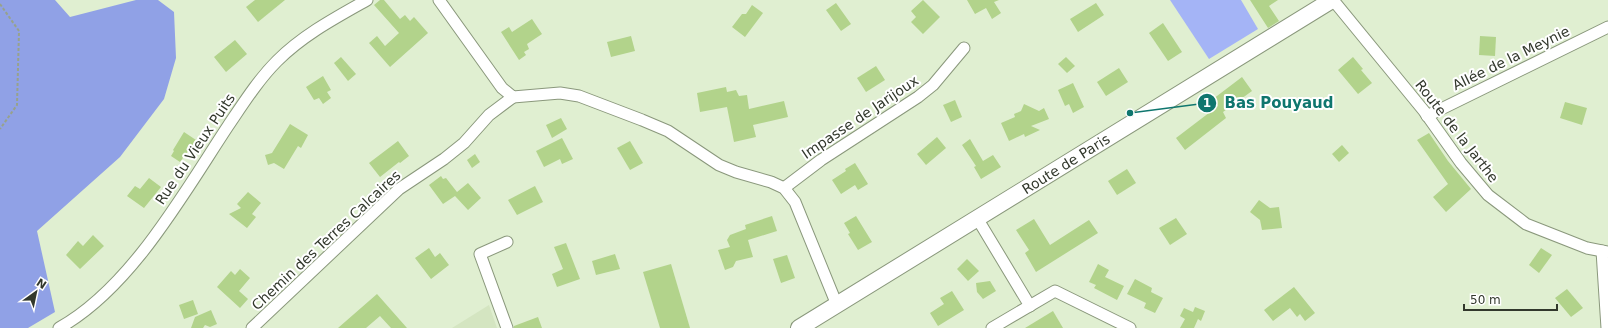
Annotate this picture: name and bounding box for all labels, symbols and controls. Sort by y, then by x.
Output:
street label: Allée de la Meynie [1450,23,1572,93]
street label: Impasse de Jarijoux [799,72,921,162]
street label: Route de la Jarthe [1412,77,1502,185]
callout: Bas Pouyaud [1197,89,1342,116]
street label: Rue du Vieux Puits [152,90,238,208]
text: Bas Pouyaud [1225,94,1334,112]
text: 1 [1203,96,1211,110]
street label: Route de Paris [1019,131,1113,197]
street label: Chemin des Terres Calcaires [248,167,404,313]
north arrow [16,272,56,312]
text: N [34,276,49,292]
scale bar [1464,286,1557,312]
text: 50 m [1470,293,1501,307]

